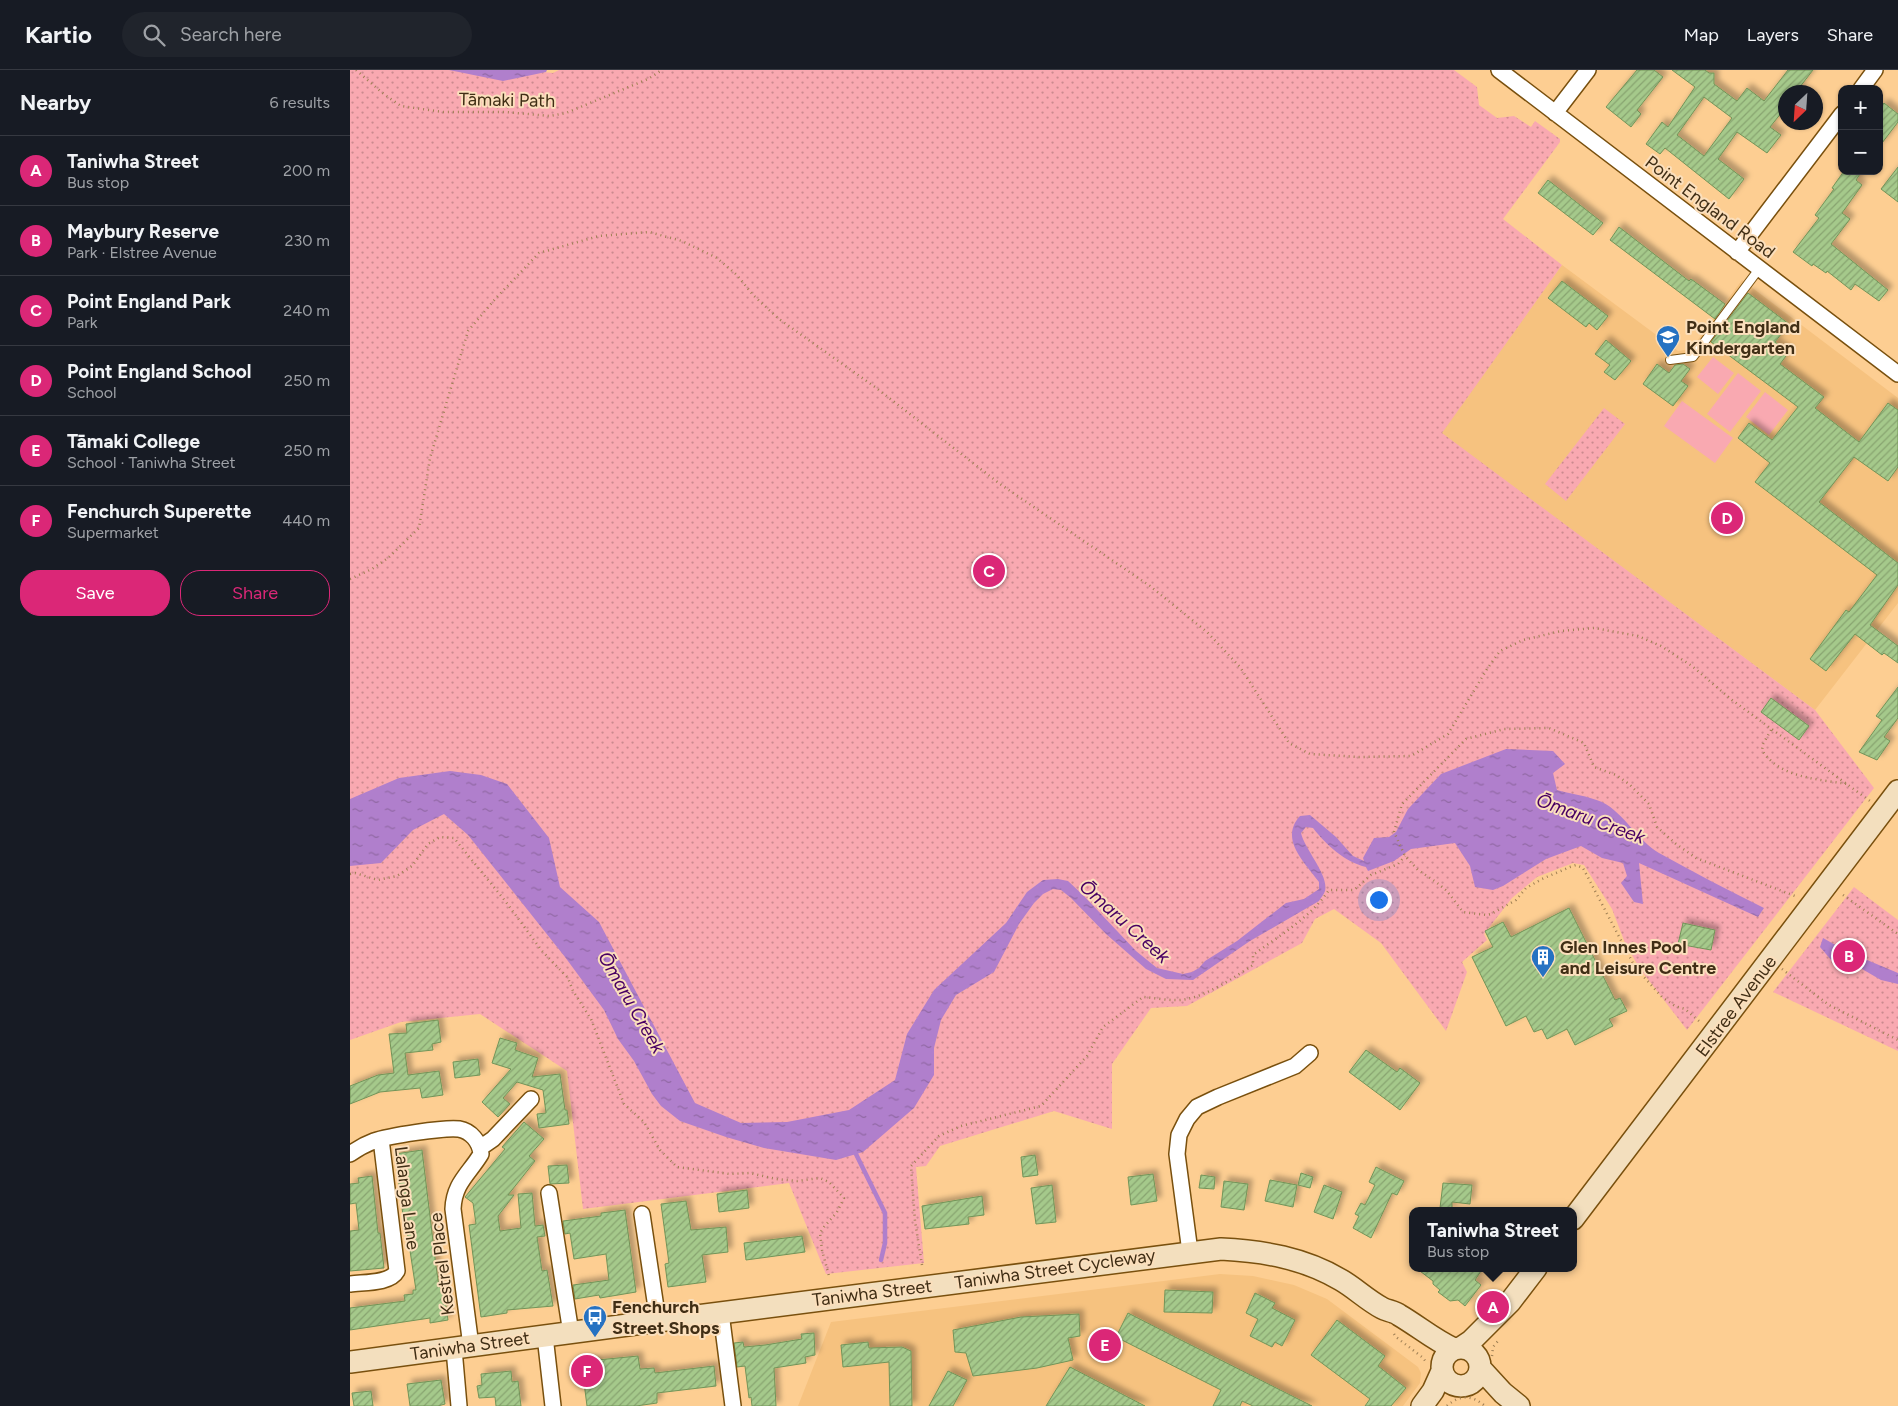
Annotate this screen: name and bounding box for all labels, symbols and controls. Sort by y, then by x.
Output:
search box [122,12,472,57]
text: Kartio [25,20,92,49]
icon: search [140,21,168,49]
text: Search here [180,23,282,46]
text: Map [1684,24,1719,46]
text: Layers [1747,24,1799,46]
text: Share [1827,24,1873,46]
north arrow [1778,85,1823,130]
map controls [1838,85,1883,175]
button: + [1838,85,1883,130]
street label: Tāmaki Path [459,88,555,112]
text: Nearby [20,90,91,115]
text: 6 results [269,93,330,112]
button: − [1838,130,1883,175]
text: Taniwha Street [67,150,199,173]
street label: Point England Road [1641,151,1779,263]
text: A [30,161,42,180]
text: 200 m [283,161,330,180]
text: Bus stop [67,173,129,192]
text: Maybury Reserve [67,220,219,243]
text: B [31,231,41,250]
text: 230 m [285,231,330,250]
text: Park · Elstree Avenue [67,243,217,262]
text: Point England Park [67,290,231,313]
text: C [30,301,42,320]
text: 240 m [283,301,330,320]
text: Park [67,313,97,332]
place label: Point England Kindergarten [1686,316,1800,359]
school or university icon: Point England Kindergarten [1655,324,1681,358]
text: Point England School [67,360,252,383]
text: D [30,371,42,390]
text: 250 m [284,371,330,390]
text: School [67,383,117,402]
text: Tāmaki College [67,430,200,453]
text: E [31,441,41,460]
text: 250 m [284,441,330,460]
text: School · Taniwha Street [67,453,236,472]
pin: D [1711,499,1743,537]
text: Fenchurch Superette [67,500,251,523]
text: F [32,511,40,530]
text: 440 m [282,511,330,530]
text: Supermarket [67,523,159,542]
pin: C [973,552,1005,590]
button: Save [20,570,170,616]
button: Share [180,570,330,616]
water label: Ōmaru Creek [1533,788,1649,849]
water label: Ōmaru Creek [1075,875,1175,969]
your location [1366,887,1392,913]
place label: Glen Innes Pool and Leisure Centre [1560,936,1716,979]
pin: B [1833,937,1865,975]
building icon: Glen Innes Pool and Leisure Centre [1530,944,1556,978]
water label: Ōmaru Creek [593,947,670,1058]
street label: Elstree Avenue [1691,951,1781,1061]
street label: Lalanga Lane [390,1145,424,1251]
popup [1409,1207,1577,1272]
street label: Kestrel Place [425,1211,459,1317]
text: Taniwha Street [1427,1219,1559,1242]
text: Bus stop [1427,1242,1489,1261]
street label: Taniwha Street Cycleway [953,1244,1157,1294]
street label: Taniwha Street [811,1275,933,1311]
pin: A [1477,1288,1509,1326]
place label: Fenchurch Street Shops [612,1296,720,1339]
bus stop icon: Fenchurch Street Shops [582,1304,608,1338]
pin: E [1089,1326,1121,1364]
street label: Taniwha Street [409,1327,531,1365]
pin: F [571,1352,603,1390]

